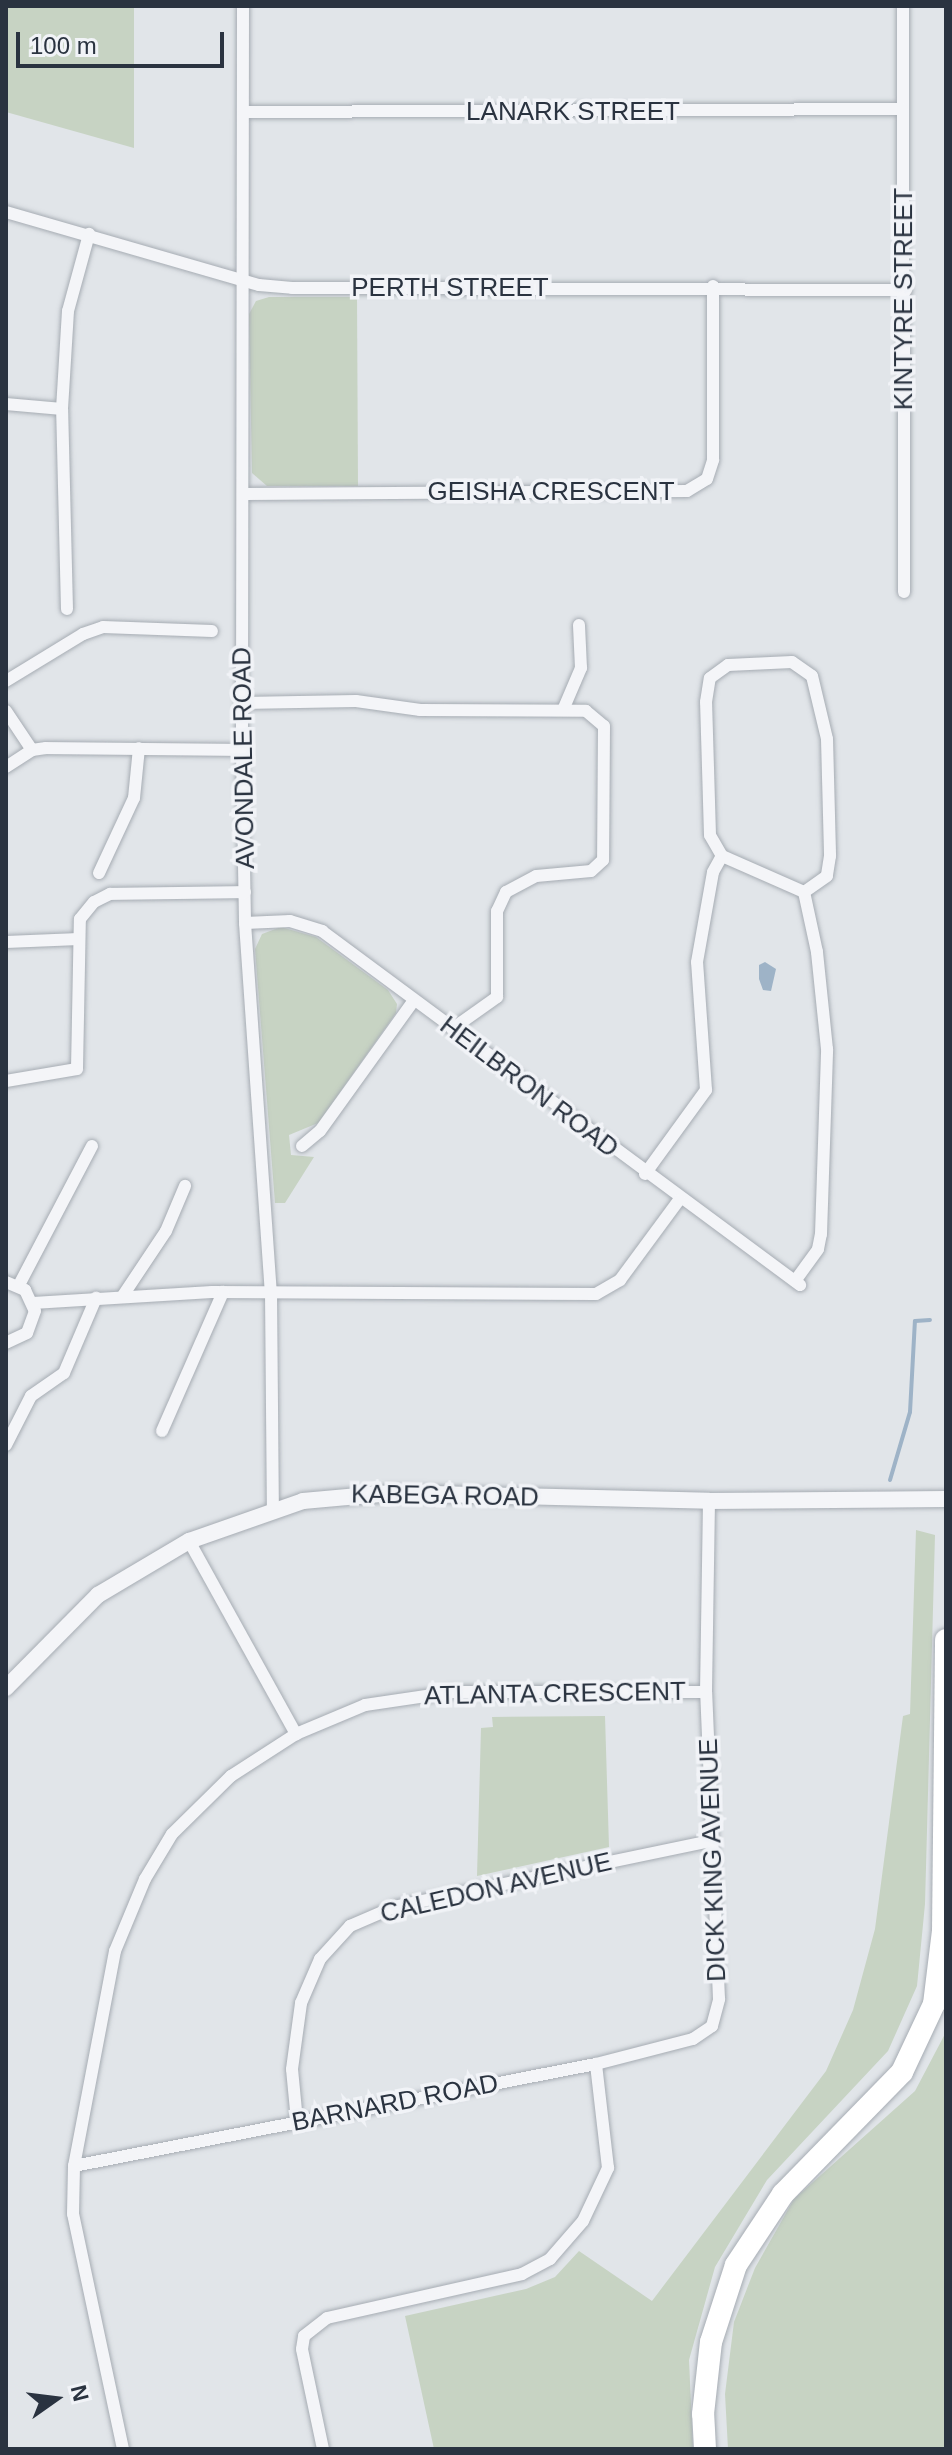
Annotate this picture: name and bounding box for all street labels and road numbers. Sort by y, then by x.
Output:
street label: LANARK STREET [466,96,680,128]
street label: KINTYRE STREET [888,188,920,410]
street label: PERTH STREET [351,272,549,304]
street label: GEISHA CRESCENT [427,476,675,508]
street label: AVONDALE ROAD [226,647,262,869]
street label: HEILBRON ROAD [434,1010,624,1164]
street label: KABEGA ROAD [350,1479,540,1513]
street label: ATLANTA CRESCENT [423,1676,687,1712]
street label: DICK KING AVENUE [693,1737,733,1983]
street label: CALEDON AVENUE [377,1846,615,1930]
street label: BARNARD ROAD [289,2068,501,2138]

